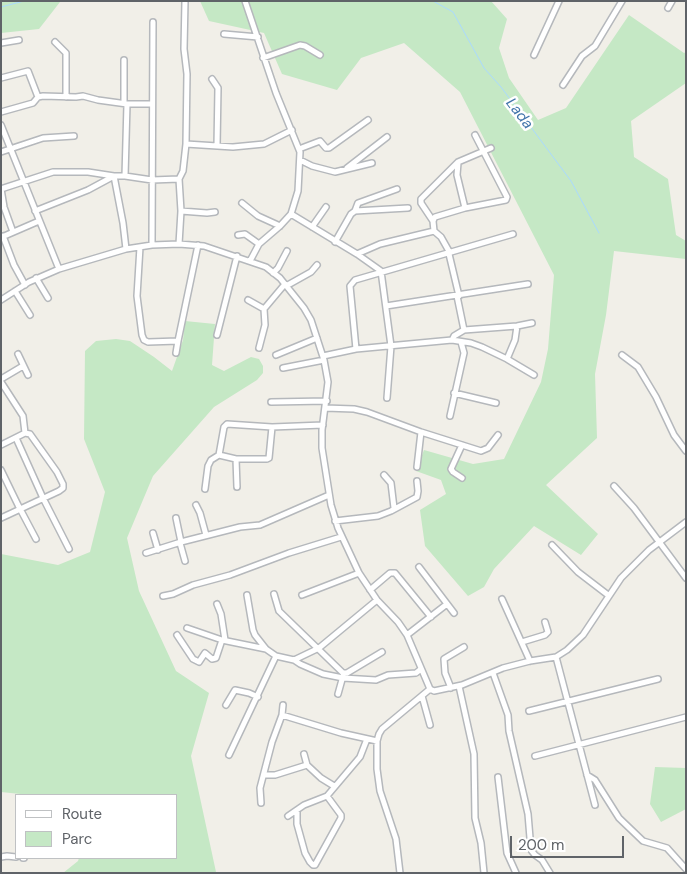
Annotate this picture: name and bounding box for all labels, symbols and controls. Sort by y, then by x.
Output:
water label: Lada [502,95,536,133]
legend [15,794,178,859]
text: Route [62,804,102,824]
scale bar [512,826,626,858]
text: Parc [62,829,92,849]
text: 200 m [518,835,564,855]

